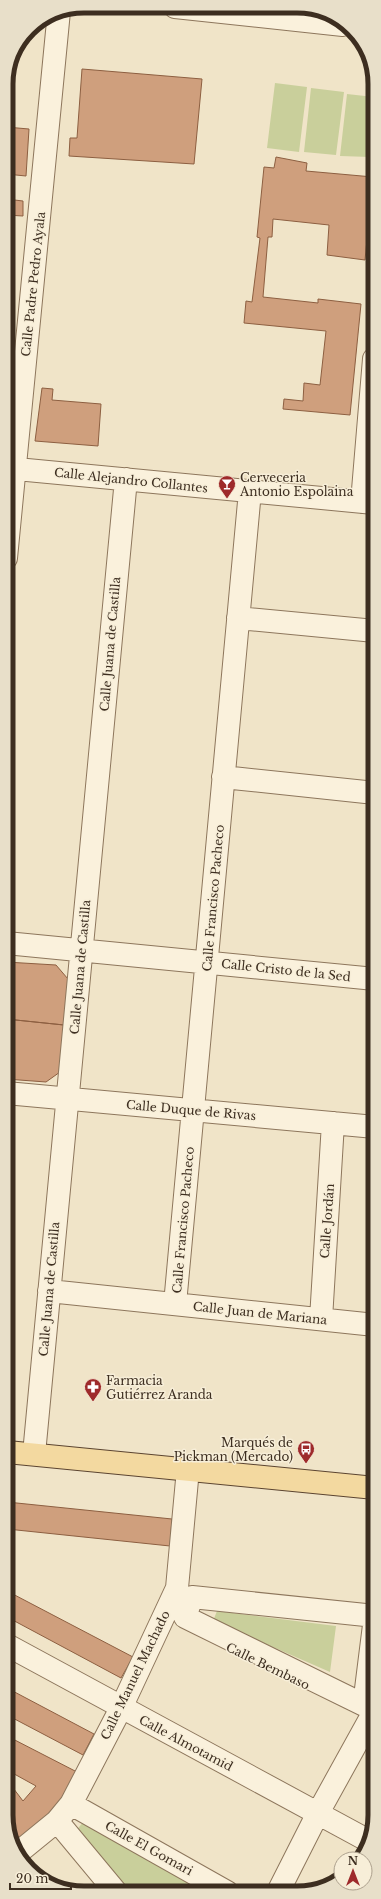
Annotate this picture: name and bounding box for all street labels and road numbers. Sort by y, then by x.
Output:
street label: Calle Padre Pedro Ayala [18,210,48,357]
street label: Calle Alejandro Collantes [53,464,209,496]
street label: Calle Juana de Castilla [97,576,123,712]
street label: Calle Francisco Pacheco [199,824,227,972]
street label: Calle Juana de Castilla [67,899,93,1035]
street label: Calle Cristo de la Sed [221,956,351,984]
street label: Calle Duque de Rivas [125,1097,257,1123]
street label: Calle Francisco Pacheco [169,1146,197,1294]
street label: Calle Jordán [317,1183,337,1259]
street label: Calle Juana de Castilla [36,1221,62,1357]
street label: Calle Juan de Mariana [192,1298,328,1328]
street label: Calle Manuel Machado [97,1608,173,1742]
street label: Calle Bembaso [224,1639,312,1693]
street label: Calle Almotamid [137,1712,235,1774]
street label: Calle El Gomari [102,1818,196,1878]

